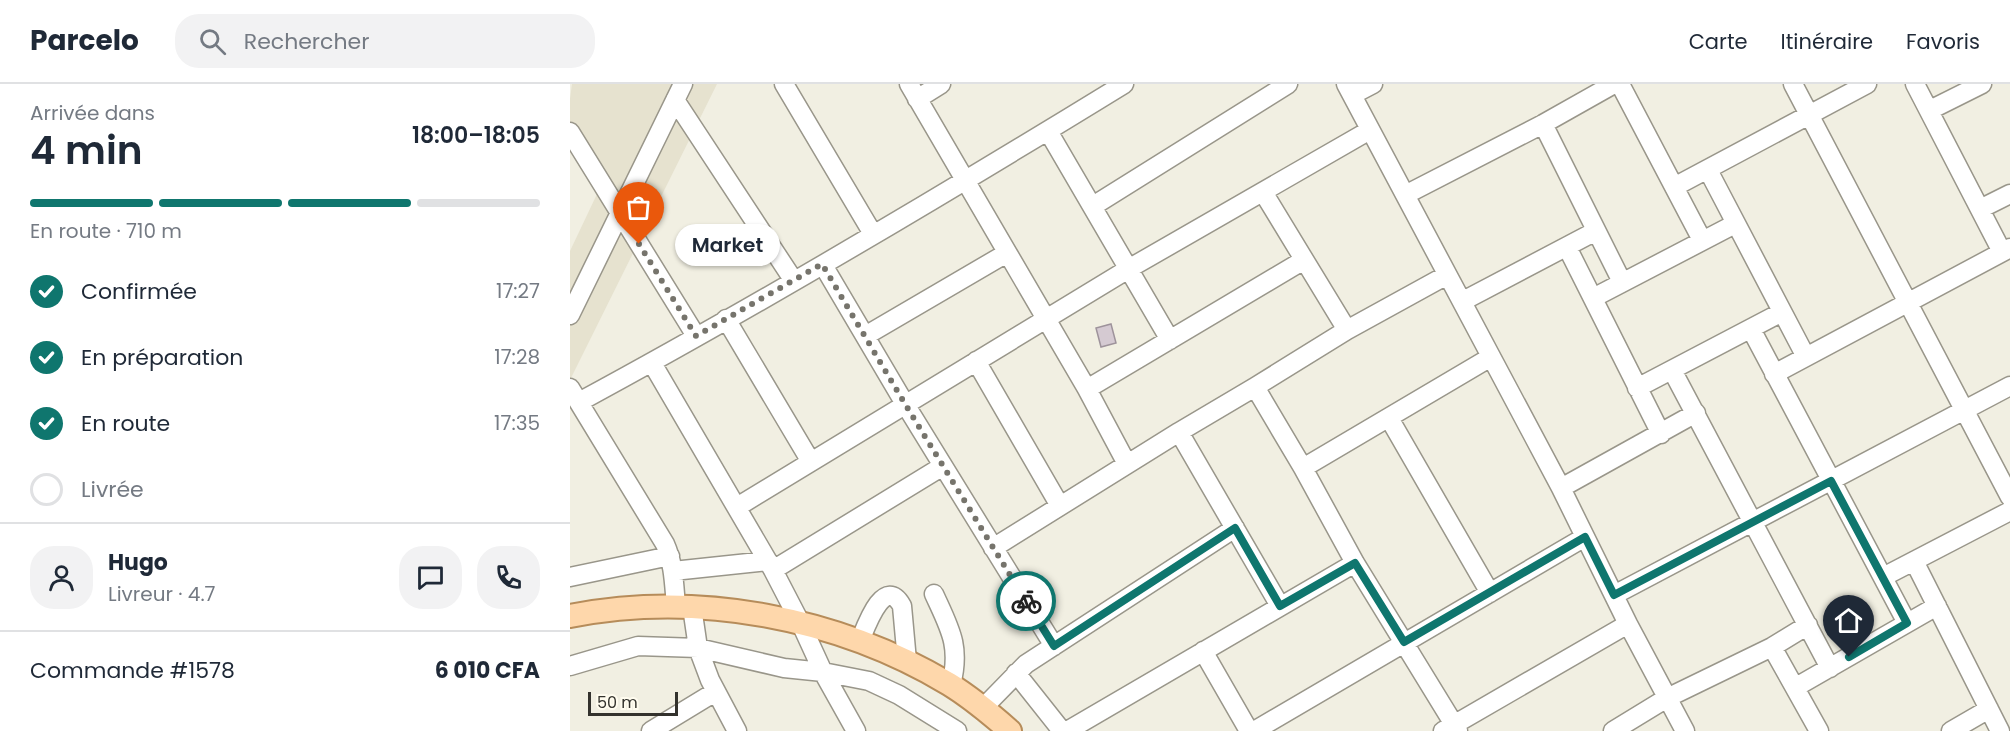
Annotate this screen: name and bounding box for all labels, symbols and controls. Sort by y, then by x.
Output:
search box [175,14,595,68]
text: Parcelo [30,21,139,60]
icon: search [196,25,229,58]
text: Rechercher [244,26,369,57]
text: Carte [1689,27,1748,56]
text: Itinéraire [1781,27,1873,56]
text: Favoris [1906,27,1980,56]
text: Arrivée dans [30,99,155,127]
text: 18:00–18:05 [412,120,540,151]
text: 4 min [30,123,143,178]
pin [613,182,664,244]
icon: bag [622,191,655,224]
text: En route · 710 m [30,217,182,245]
callout: Market [675,223,780,265]
text: Market [692,231,763,259]
icon: check [30,275,63,308]
text: Confirmée [81,276,197,307]
text: 17:27 [496,277,540,305]
icon: check [30,341,63,374]
text: En préparation [81,342,243,373]
text: 17:28 [494,343,540,371]
icon: check [30,407,63,440]
text: En route [81,408,170,439]
text: 17:35 [494,409,540,437]
text: Livrée [81,474,144,505]
button: person [30,546,93,609]
button: chat [399,546,462,609]
button: phone [477,546,540,609]
text: Hugo [108,547,168,578]
courier [996,571,1056,631]
text: Livreur · 4.7 [108,580,216,608]
icon: bike [1010,585,1043,618]
pin [1823,595,1874,657]
icon: home [1832,604,1865,637]
text: Commande #1578 [30,655,235,686]
text: 6 010 CFA [435,655,540,686]
scale bar [588,689,678,716]
text: 50 m [597,691,638,714]

